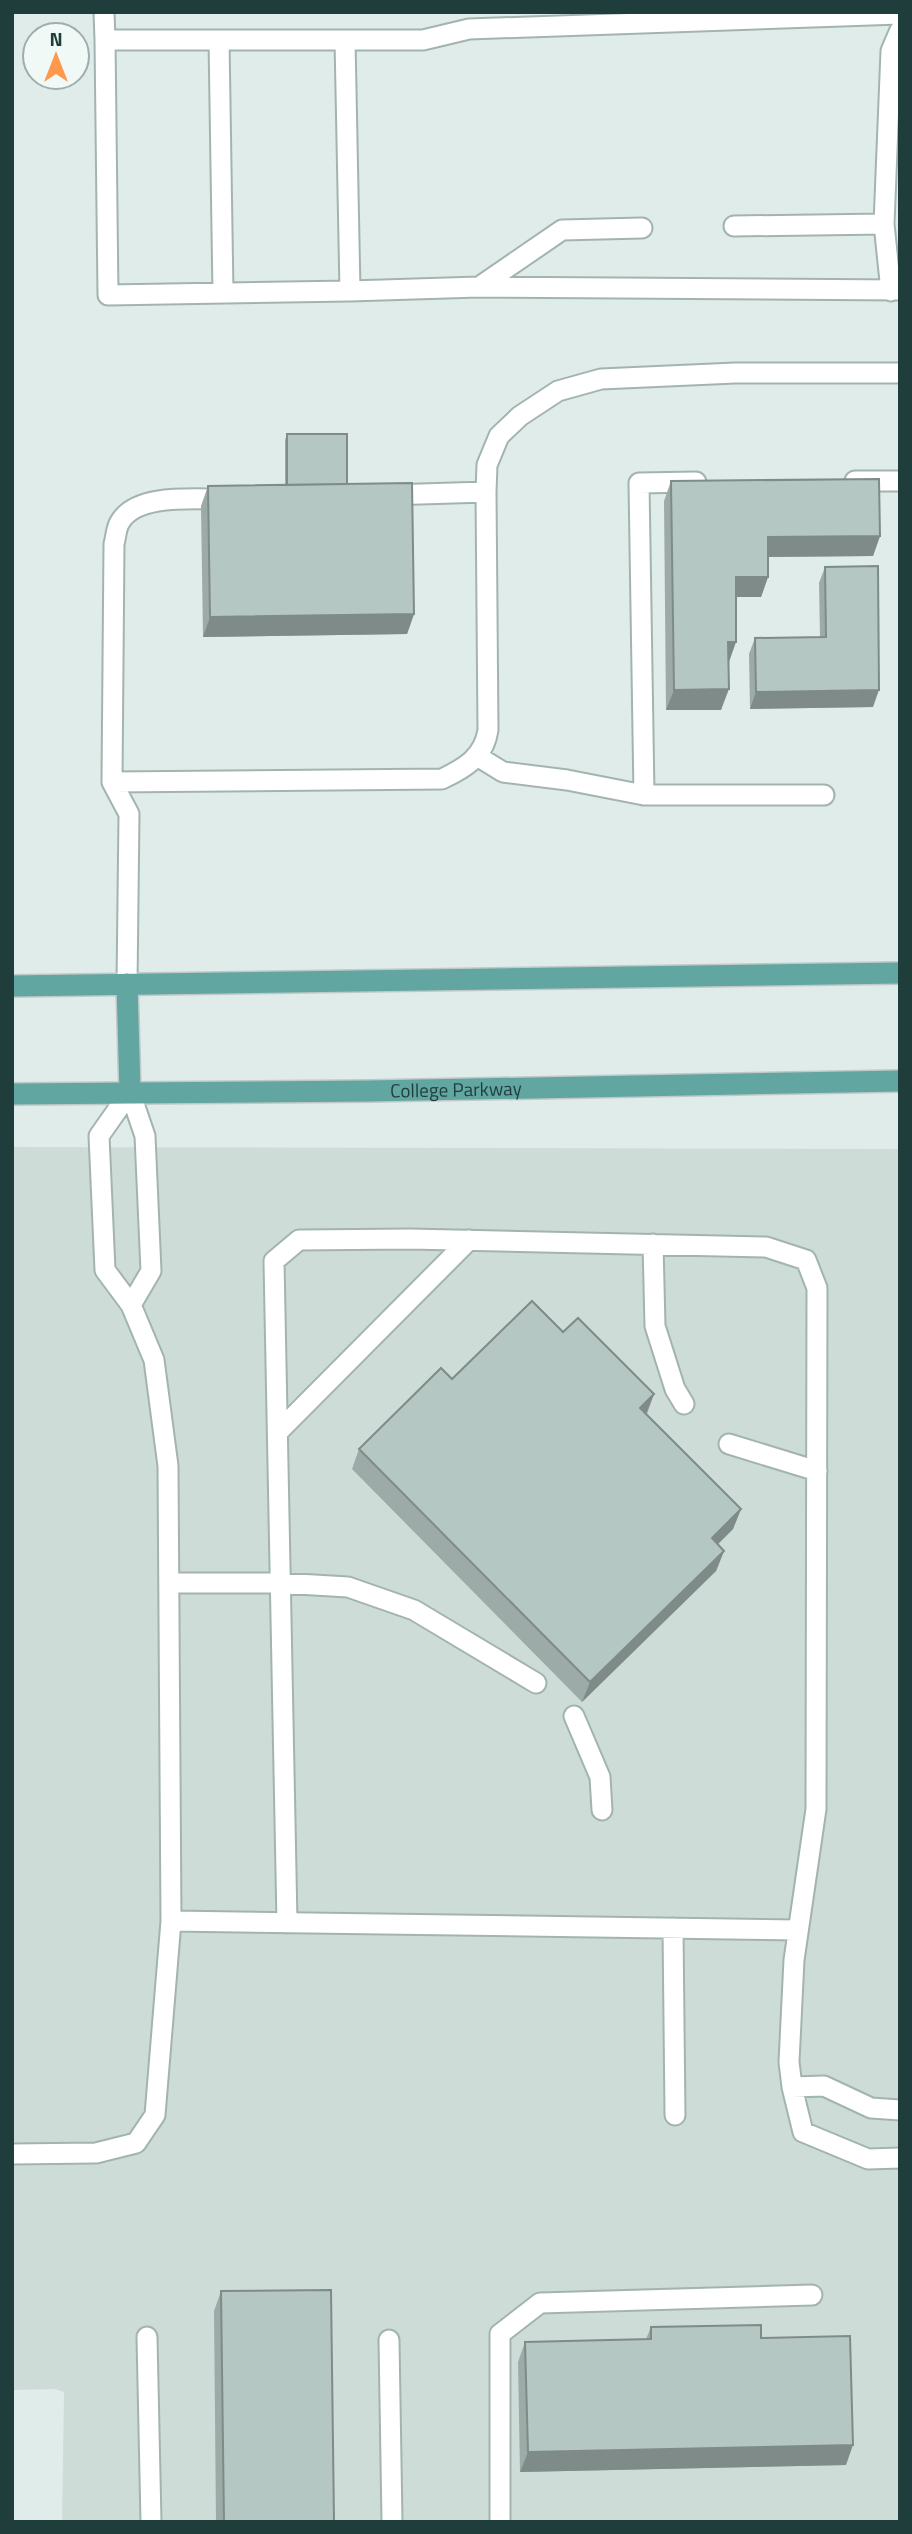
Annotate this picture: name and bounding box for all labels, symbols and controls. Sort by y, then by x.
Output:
north arrow [21,21,91,91]
text: N [49,24,63,53]
street label: College Parkway [390,1073,522,1105]

